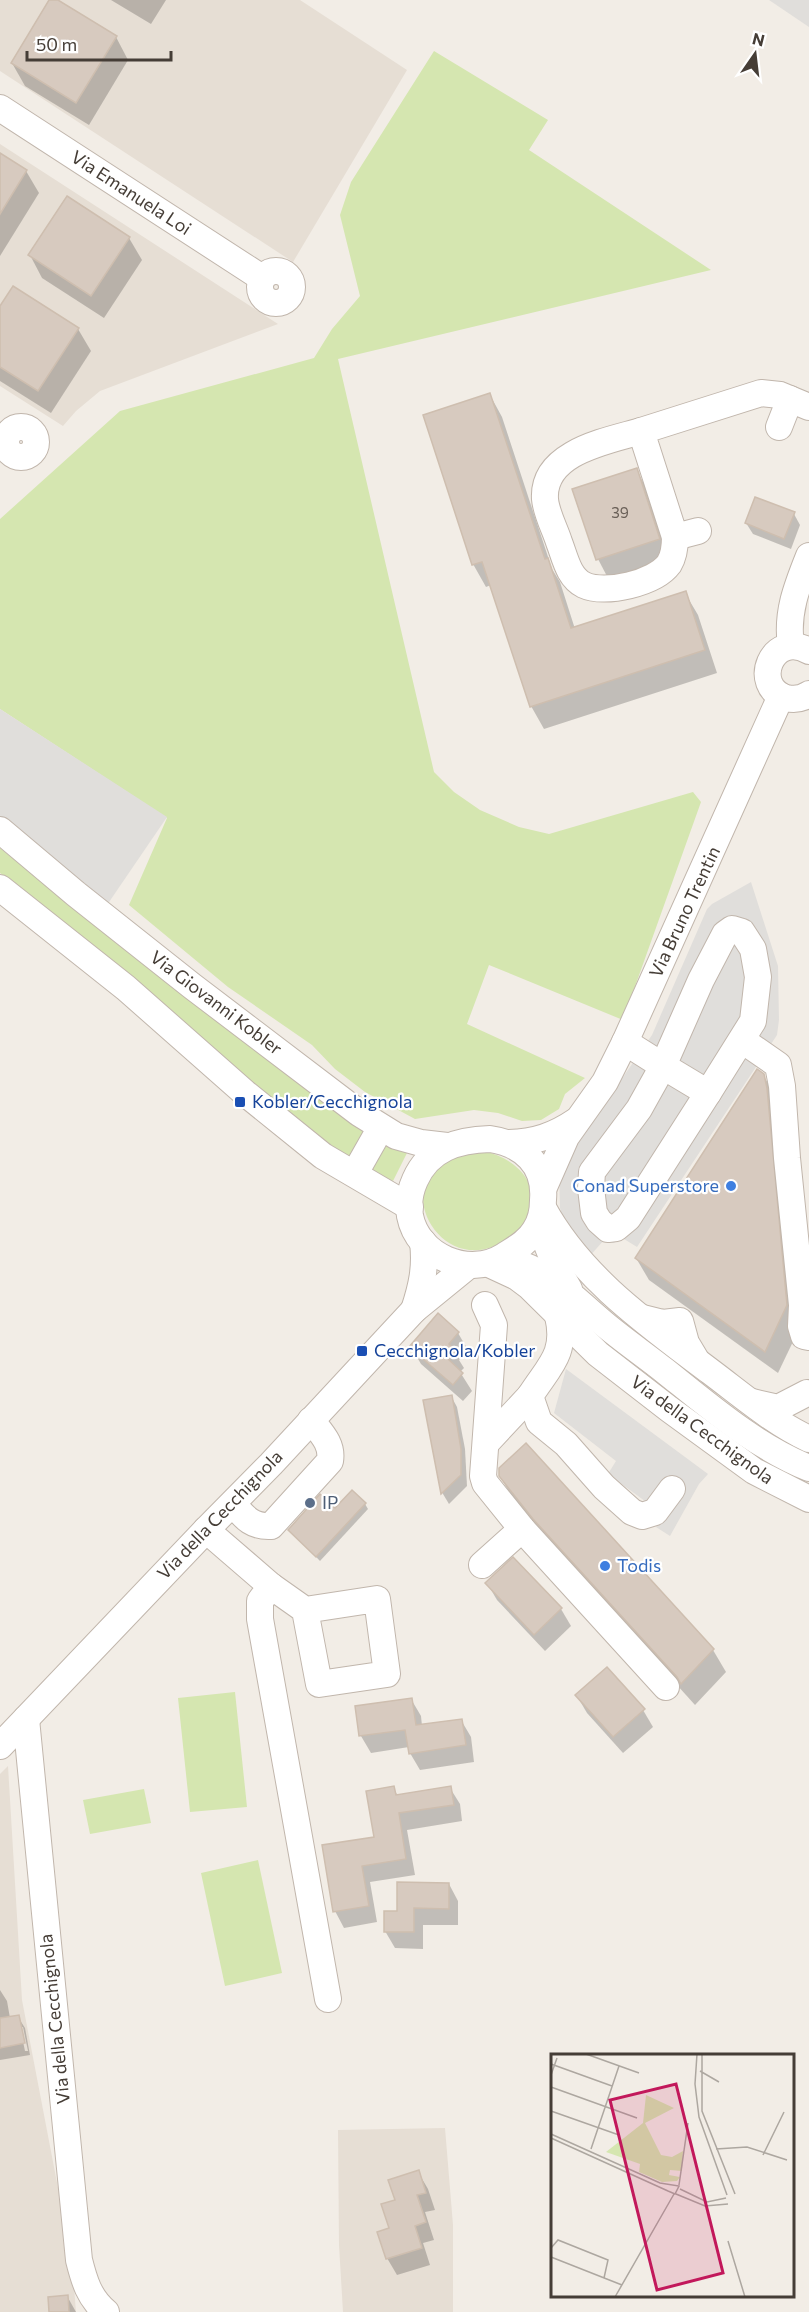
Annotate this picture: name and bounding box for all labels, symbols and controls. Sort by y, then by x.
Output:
scale bar [27,24,171,62]
north arrow [725,24,785,84]
text: N [751,28,767,50]
text: 50 m [36,33,77,55]
street label: Via Emanuela Loi [67,145,196,239]
house number: 39 [611,503,629,521]
street label: Via Bruno Trentin [644,842,724,981]
street label: Via Giovanni Kobler [146,945,287,1059]
place label: Kobler/Cecchignola [252,1090,412,1112]
marker: Kobler/Cecchignola [233,1095,247,1109]
place label: Conad Superstore [572,1174,719,1196]
marker: Conad Superstore [724,1179,738,1193]
place label: Cecchignola/Kobler [374,1339,536,1361]
marker: Cecchignola/Kobler [355,1344,369,1358]
street label: Via della Cecchignola [627,1370,778,1488]
street label: Via della Cecchignola [152,1445,287,1583]
place label: IP [322,1491,338,1513]
marker: IP [303,1496,317,1510]
place label: Todis [617,1554,661,1576]
marker: Todis [598,1559,612,1573]
street label: Via della Cecchignola [34,1933,74,2105]
inset map [551,2054,794,2297]

